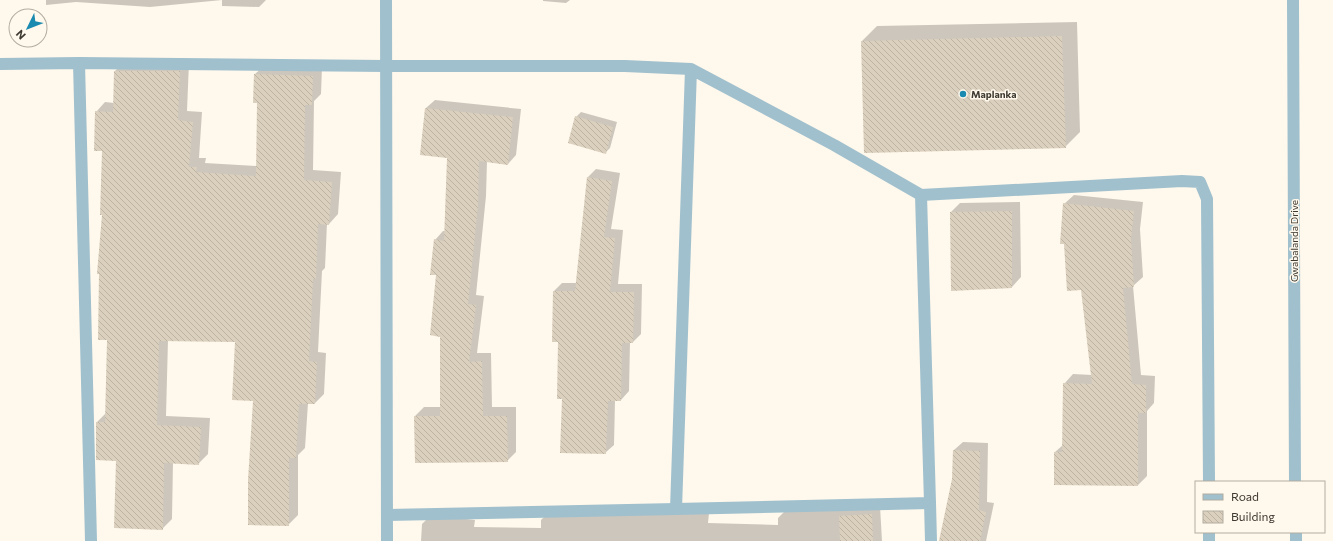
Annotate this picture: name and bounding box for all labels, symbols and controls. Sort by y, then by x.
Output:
north arrow [8,8,48,48]
text: N [13,28,28,43]
place label: Maplanka [971,88,1017,100]
marker: Maplanka [958,89,968,99]
street label: Gwabalanda Drive [1288,200,1300,282]
legend [1195,481,1325,533]
text: Road [1231,489,1259,503]
text: Building [1231,509,1275,523]

